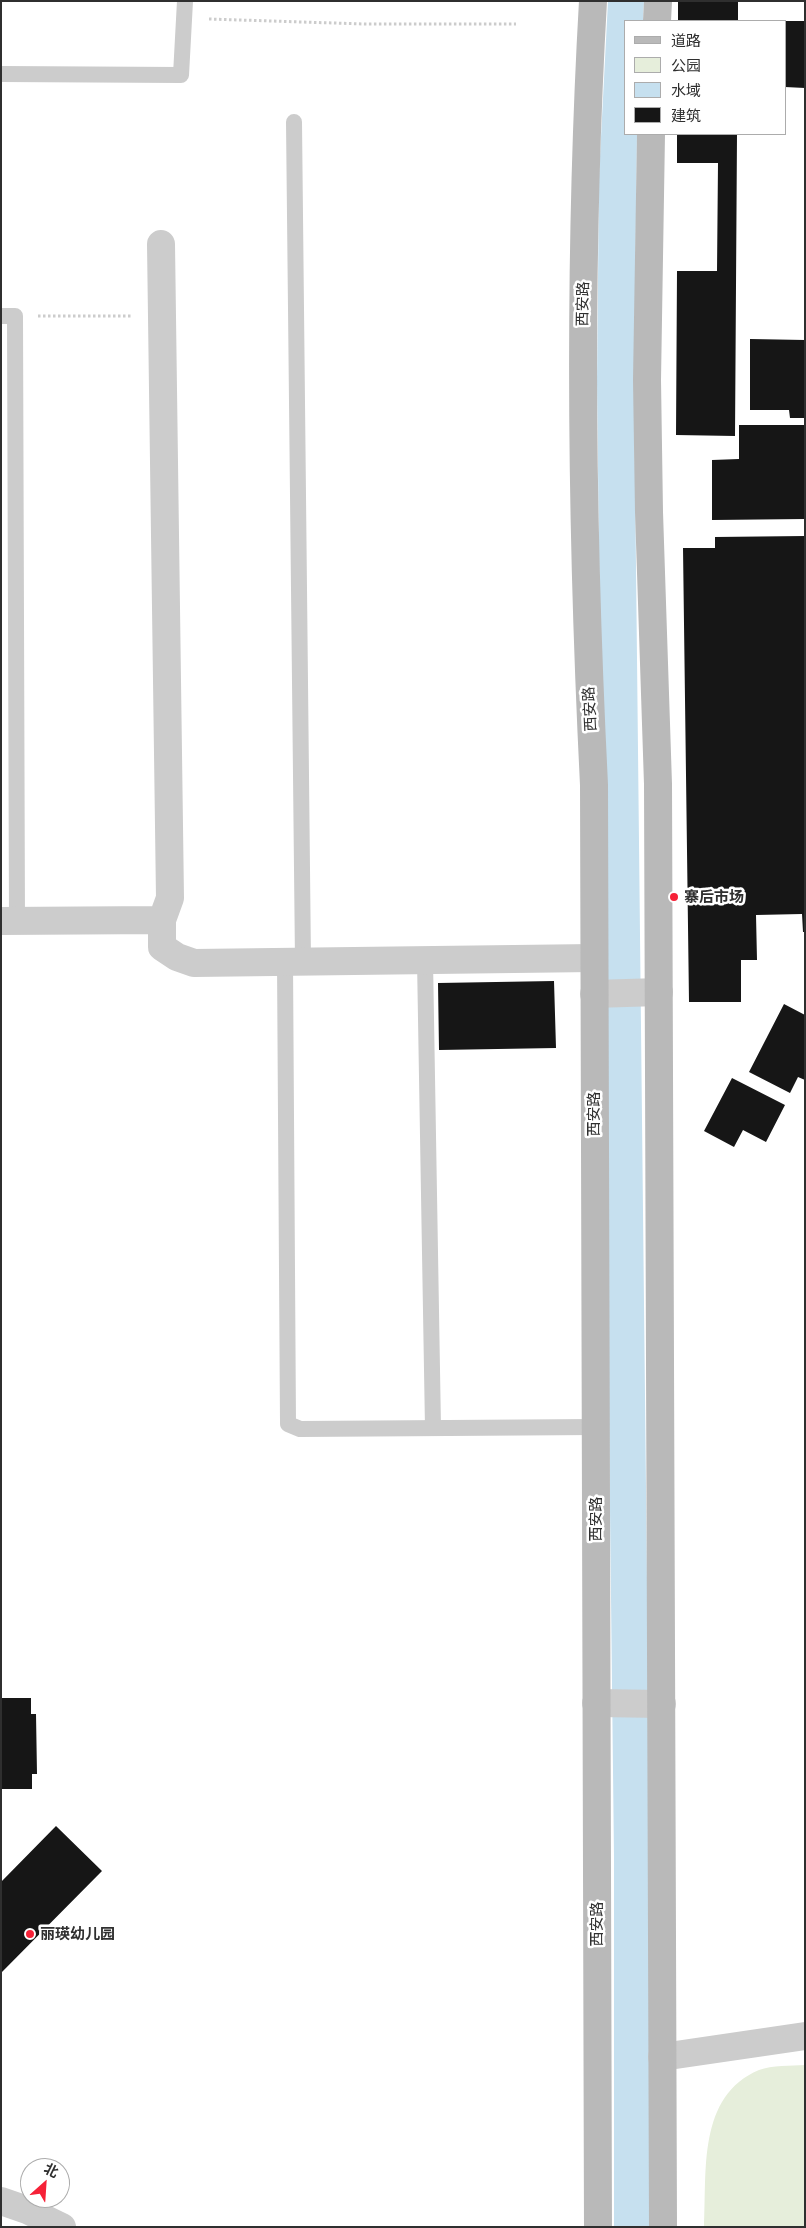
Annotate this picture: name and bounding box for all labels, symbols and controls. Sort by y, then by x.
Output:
legend [624,20,786,135]
text: 道路 [671,31,701,49]
text: 公园 [671,56,701,74]
text: 水域 [671,81,701,99]
text: 建筑 [671,106,701,124]
street label: 西安路 [574,281,592,327]
street label: 西安路 [580,686,600,732]
place label: 寨后市场 [684,888,744,906]
marker: 寨后市场 [668,891,680,903]
street label: 西安路 [585,1092,603,1136]
street label: 西安路 [587,1497,605,1541]
street label: 西安路 [588,1902,606,1946]
place label: 丽瑛幼儿园 [40,1925,115,1943]
marker: 丽瑛幼儿园 [24,1928,36,1940]
north arrow [20,2158,70,2208]
text: 北 [41,2159,61,2181]

